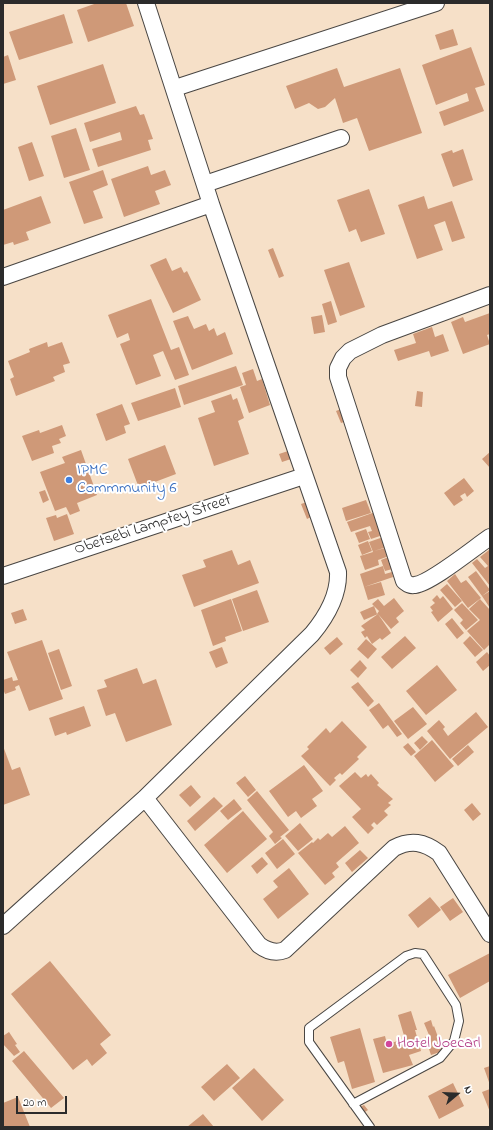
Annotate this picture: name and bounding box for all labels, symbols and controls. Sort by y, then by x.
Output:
place label: IPMC Commmunity 6 [77,461,177,499]
marker: IPMC Commmunity 6 [64,475,74,485]
street label: Obetsebi Lamptey Street [72,492,234,560]
place label: Hotel Joecarl [397,1034,481,1054]
marker: Hotel Joecarl [384,1039,394,1049]
north arrow [437,1074,477,1114]
text: N [460,1084,477,1096]
scale bar [18,1088,69,1114]
text: 20 m [23,1094,46,1112]

